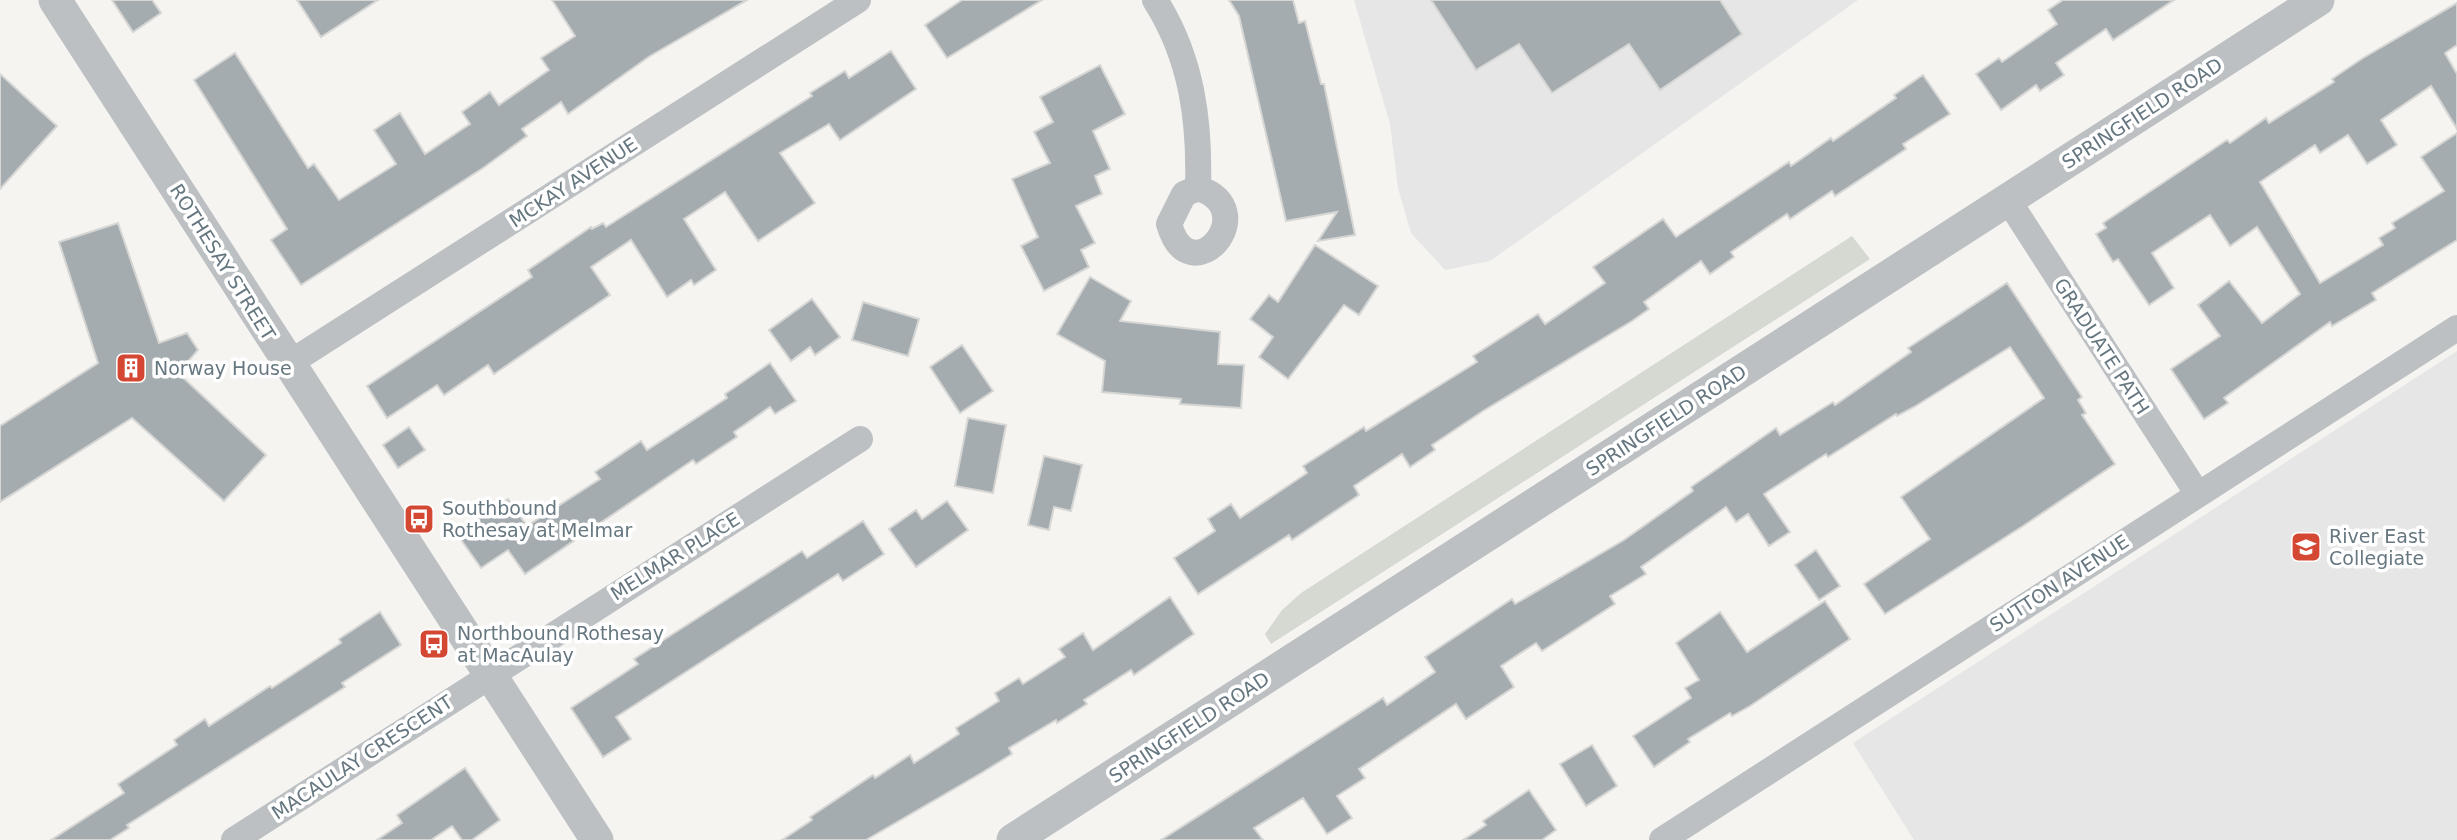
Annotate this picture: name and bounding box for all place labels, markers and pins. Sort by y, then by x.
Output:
building icon: Norway House [114,351,148,385]
place label: Norway House [154,357,292,379]
place label: Southbound Rothesay at Melmar [442,497,633,541]
bus stop icon: Southbound Rothesay at Melmar [402,502,436,536]
place label: River East Collegiate [2329,525,2425,569]
school or university icon: River East Collegiate [2289,530,2323,564]
place label: Northbound Rothesay at MacAulay [457,622,664,666]
bus stop icon: Northbound Rothesay at MacAulay [417,627,451,661]

